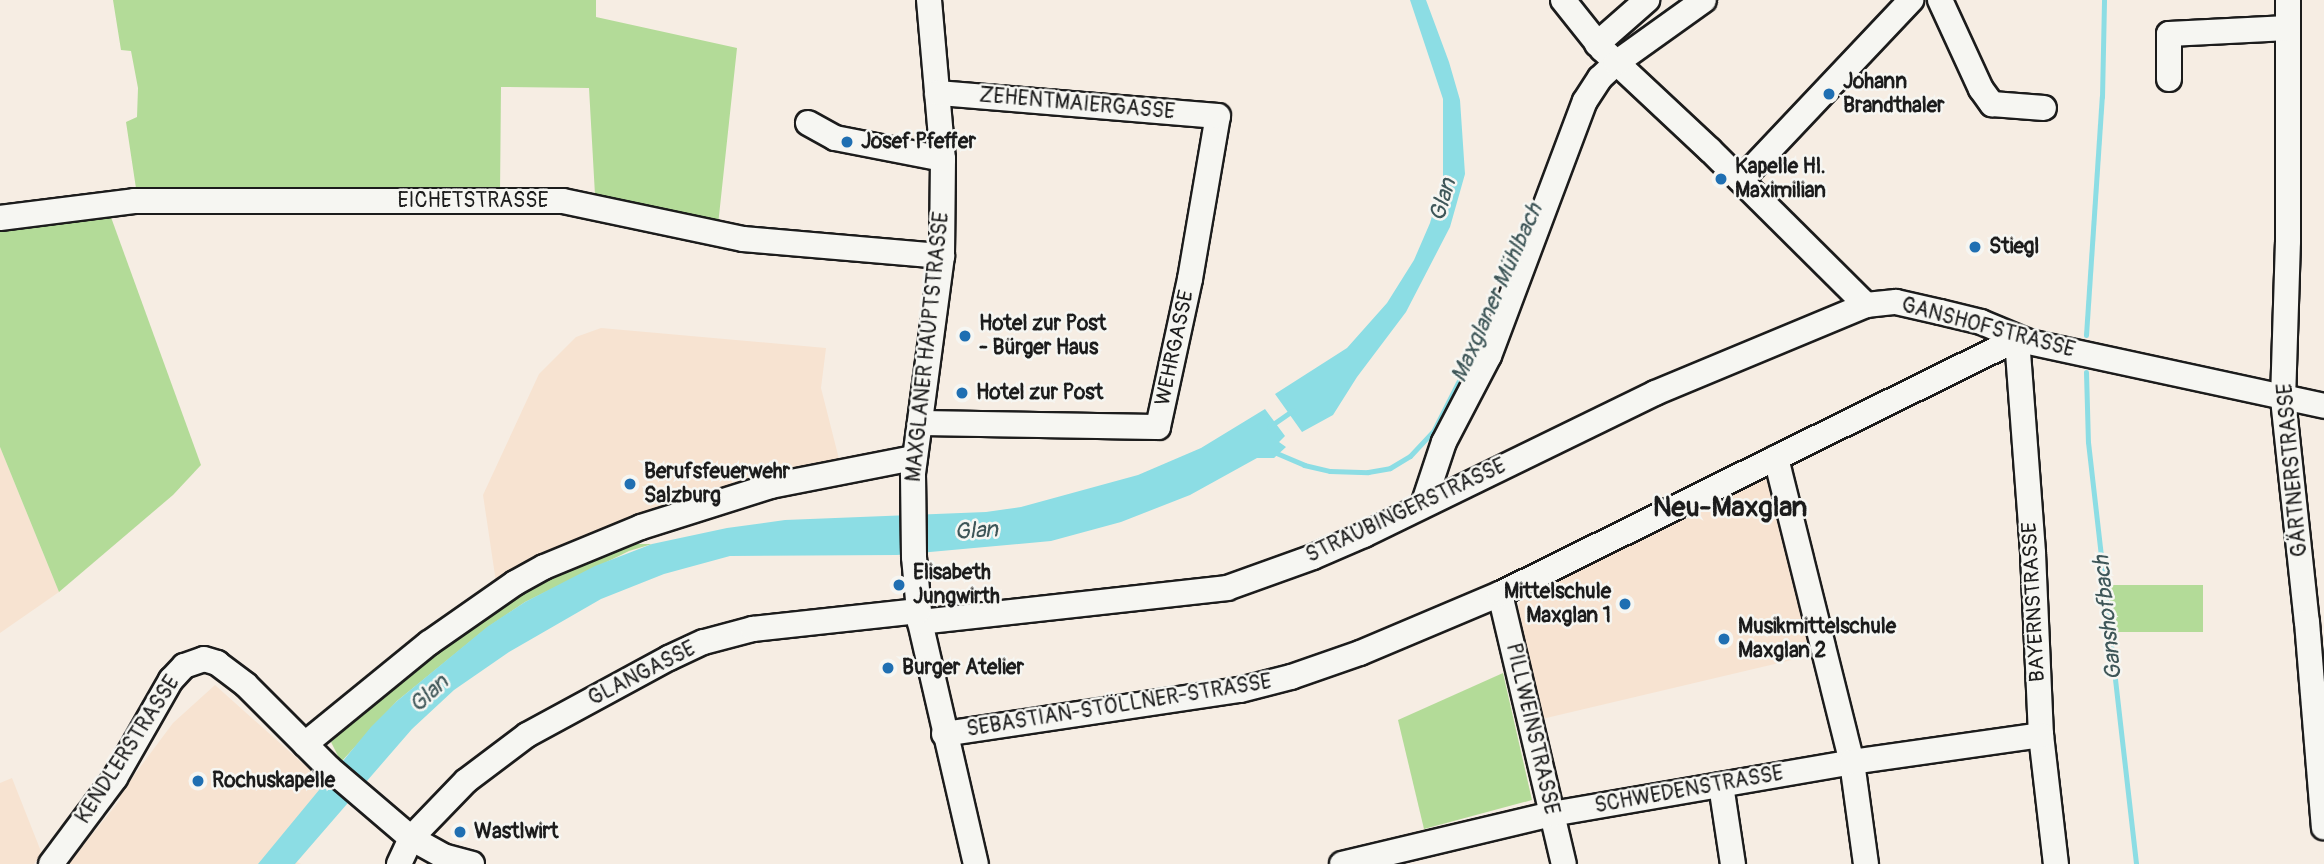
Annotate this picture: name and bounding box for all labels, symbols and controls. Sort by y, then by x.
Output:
place label: Johann Brandthaler [1843,69,1945,119]
street label: ZEHENTMAIERGASSE [978,83,1176,125]
marker: Johann Brandthaler [1821,86,1837,102]
place label: Josef Pfeffer [861,129,976,155]
marker: Josef Pfeffer [839,134,855,150]
place label: Kapelle Hl. Maximilian [1735,154,1826,204]
marker: Kapelle Hl. Maximilian [1713,171,1729,187]
water label: Glan [1424,175,1462,225]
street label: EICHETSTRASSE [398,188,548,214]
water label: Maxglaner Mühlbach [1445,199,1549,387]
street label: MAXGLANER HAUPTSTRASSE [901,211,955,483]
place label: Stiegl [1989,234,2039,260]
marker: Stiegl [1967,239,1983,255]
street label: WEHRGASSE [1150,288,1200,408]
street label: GANSHOFSTRASSE [1899,293,2077,363]
place label: Hotel zur Post - Bürger Haus [979,311,1106,361]
marker: Hotel zur Post - Bürger Haus [957,328,973,344]
place label: Hotel zur Post [976,380,1103,406]
street label: GÄRTNERSTRASSE [2273,382,2313,558]
marker: Hotel zur Post [954,385,970,401]
street label: STRAUBINGERSTRASSE [1302,454,1510,568]
place label: Berufsfeuerwehr Salzburg [644,459,790,509]
marker: Berufsfeuerwehr Salzburg [622,476,638,492]
district label: Neu-Maxglan [1653,491,1807,525]
water label: Glan [953,516,999,546]
street label: BAYERNSTRASSE [2017,521,2051,683]
water label: Ganshofbach [2088,554,2128,682]
place label: Elisabeth Jungwirth [913,560,1000,610]
marker: Elisabeth Jungwirth [891,577,907,593]
place label: Mittelschule Maxglan 1 [1504,579,1611,629]
marker: Mittelschule Maxglan 1 [1617,596,1633,612]
place label: Musikmittelschule Maxglan 2 [1738,614,1896,664]
marker: Musikmittelschule Maxglan 2 [1716,631,1732,647]
street label: GLANGASSE [584,636,700,712]
street label: PILLWEINSTRASSE [1500,641,1564,817]
place label: Burger Atelier [902,655,1024,681]
marker: Burger Atelier [880,660,896,676]
water label: Glan [404,669,454,719]
street label: SEBASTIAN-STÖLLNER-STRASSE [965,669,1273,743]
street label: KENDLERSTRASSE [71,671,185,829]
street label: SCHWEDENSTRASSE [1593,761,1785,819]
place label: Rochuskapelle [212,768,335,794]
marker: Rochuskapelle [190,773,206,789]
place label: Wastlwirt [474,819,558,845]
marker: Wastlwirt [452,824,468,840]

